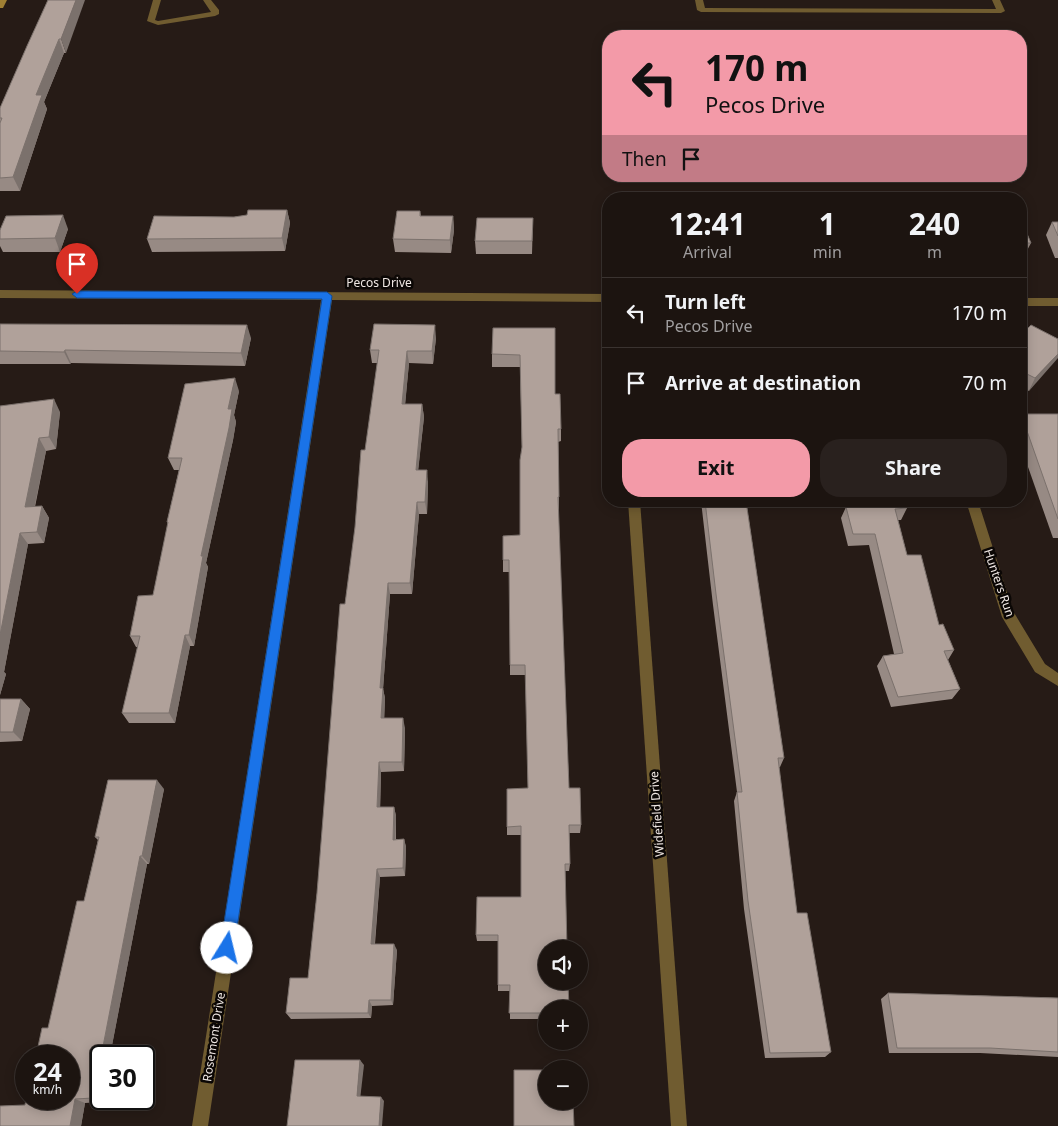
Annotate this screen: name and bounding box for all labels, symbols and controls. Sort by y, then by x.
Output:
text: 170 m [705,44,808,91]
icon: left [622,50,687,115]
text: Pecos Drive [705,89,825,119]
icon: arrive [677,145,705,173]
text: Then [622,146,667,172]
text: 12:41 [669,203,746,244]
text: 1 [819,203,836,244]
text: 240 [909,203,960,244]
text: Arrival [683,241,732,263]
text: min [813,241,842,263]
text: m [927,241,942,263]
pin [56,243,98,294]
icon: arrive [63,250,91,278]
street label: Pecos Drive [346,274,412,291]
text: Turn left [665,289,746,315]
icon: left [622,299,650,327]
text: 170 m [952,300,1007,326]
text: Pecos Drive [665,315,752,337]
icon: arrive [622,369,650,397]
text: Arrive at destination [665,370,861,396]
text: 70 m [963,370,1007,396]
button: Exit [622,439,810,497]
button: Share [820,439,1007,497]
street label: Hunters Run [980,547,1019,619]
street label: Widefield Drive [645,770,668,857]
position arrow [200,921,252,973]
map controls [538,940,588,1110]
button: sound [538,940,588,990]
street label: Rosemont Drive [198,991,229,1083]
button: + [538,1000,588,1050]
speed limit sign: 30 [90,1045,155,1110]
text: 24 [33,1054,62,1088]
button: − [538,1060,588,1110]
text: km/h [33,1081,62,1098]

